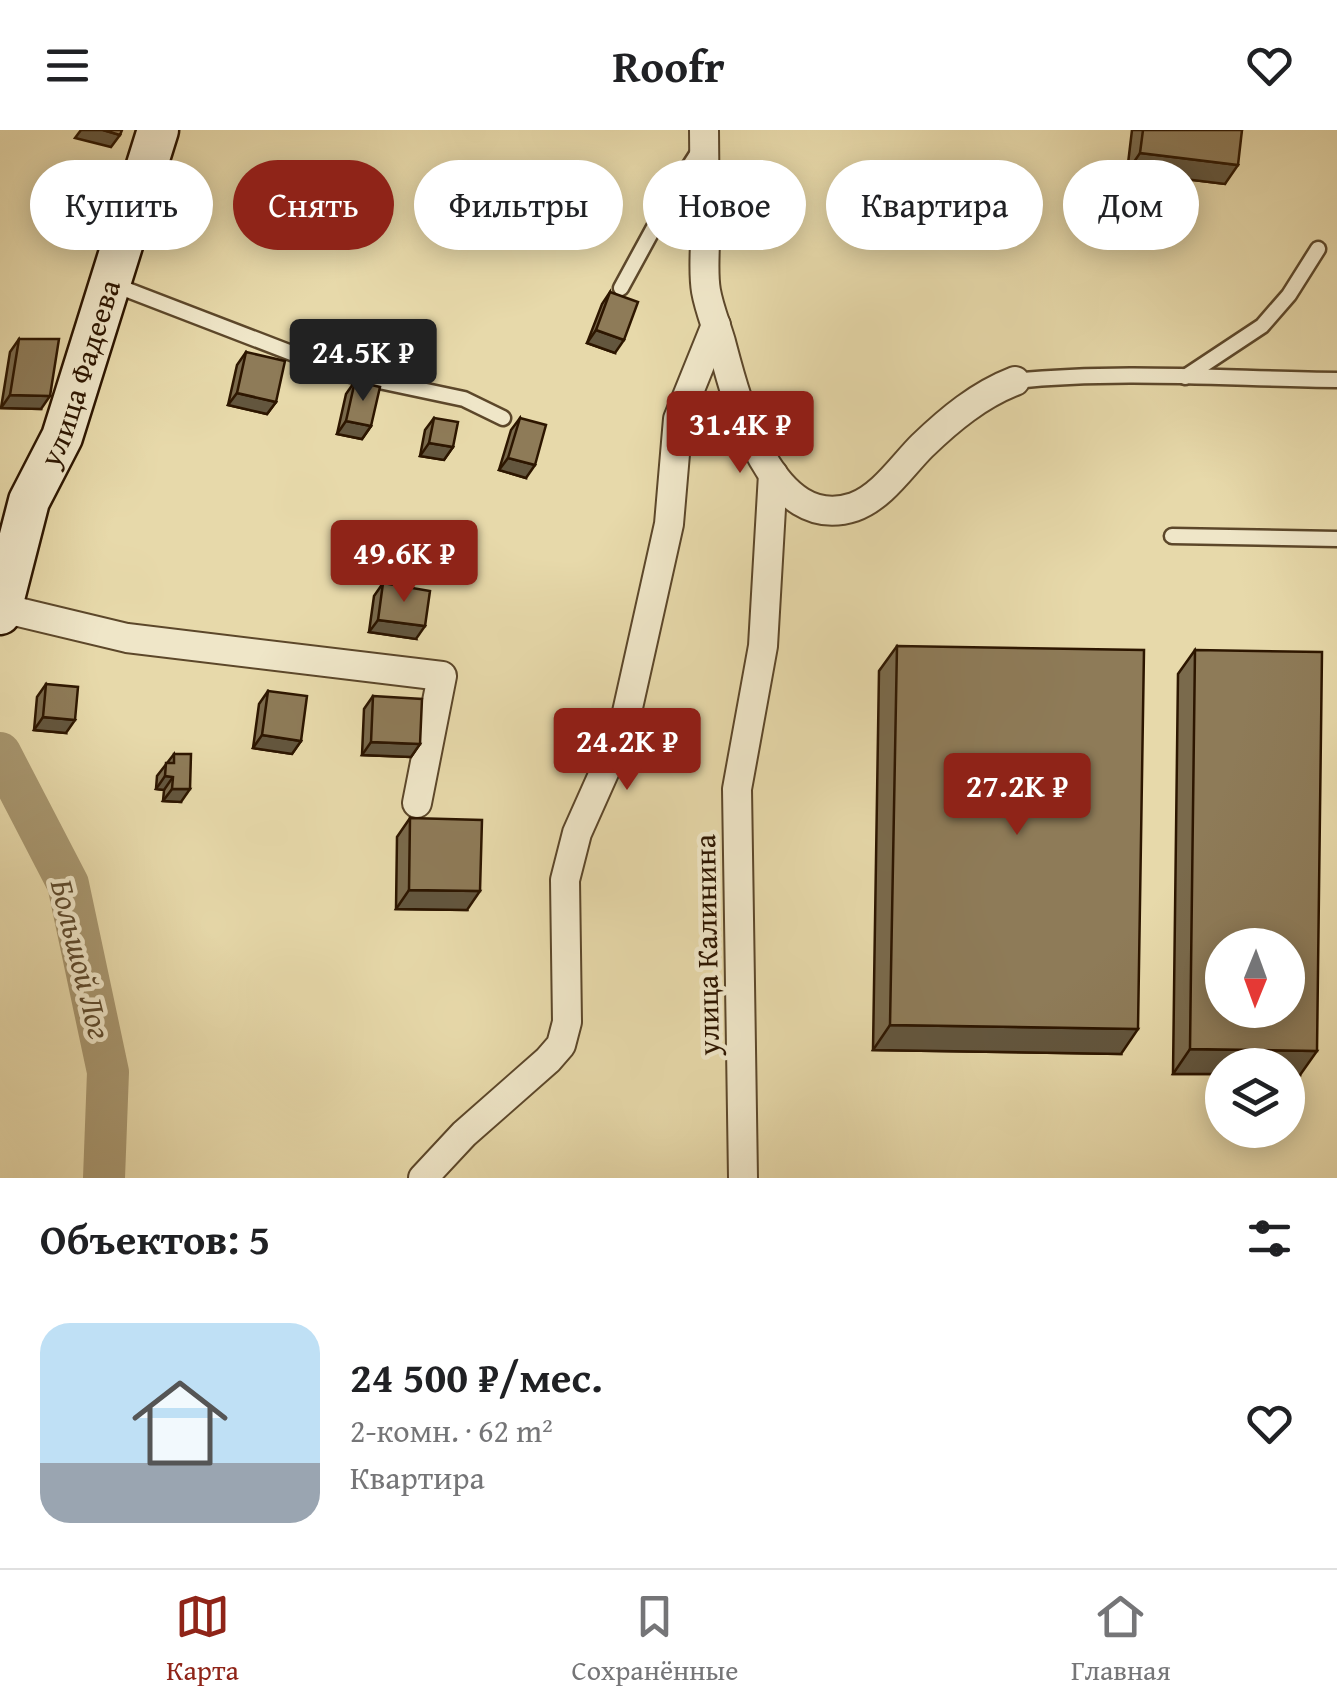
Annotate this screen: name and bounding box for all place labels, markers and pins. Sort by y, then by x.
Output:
pin: 24.5K ₽ [271,319,455,404]
pin: 31.4K ₽ [648,391,832,476]
pin: 49.6K ₽ [312,520,496,605]
pin: 24.2K ₽ [535,708,719,793]
pin: 27.2K ₽ [925,753,1109,838]

